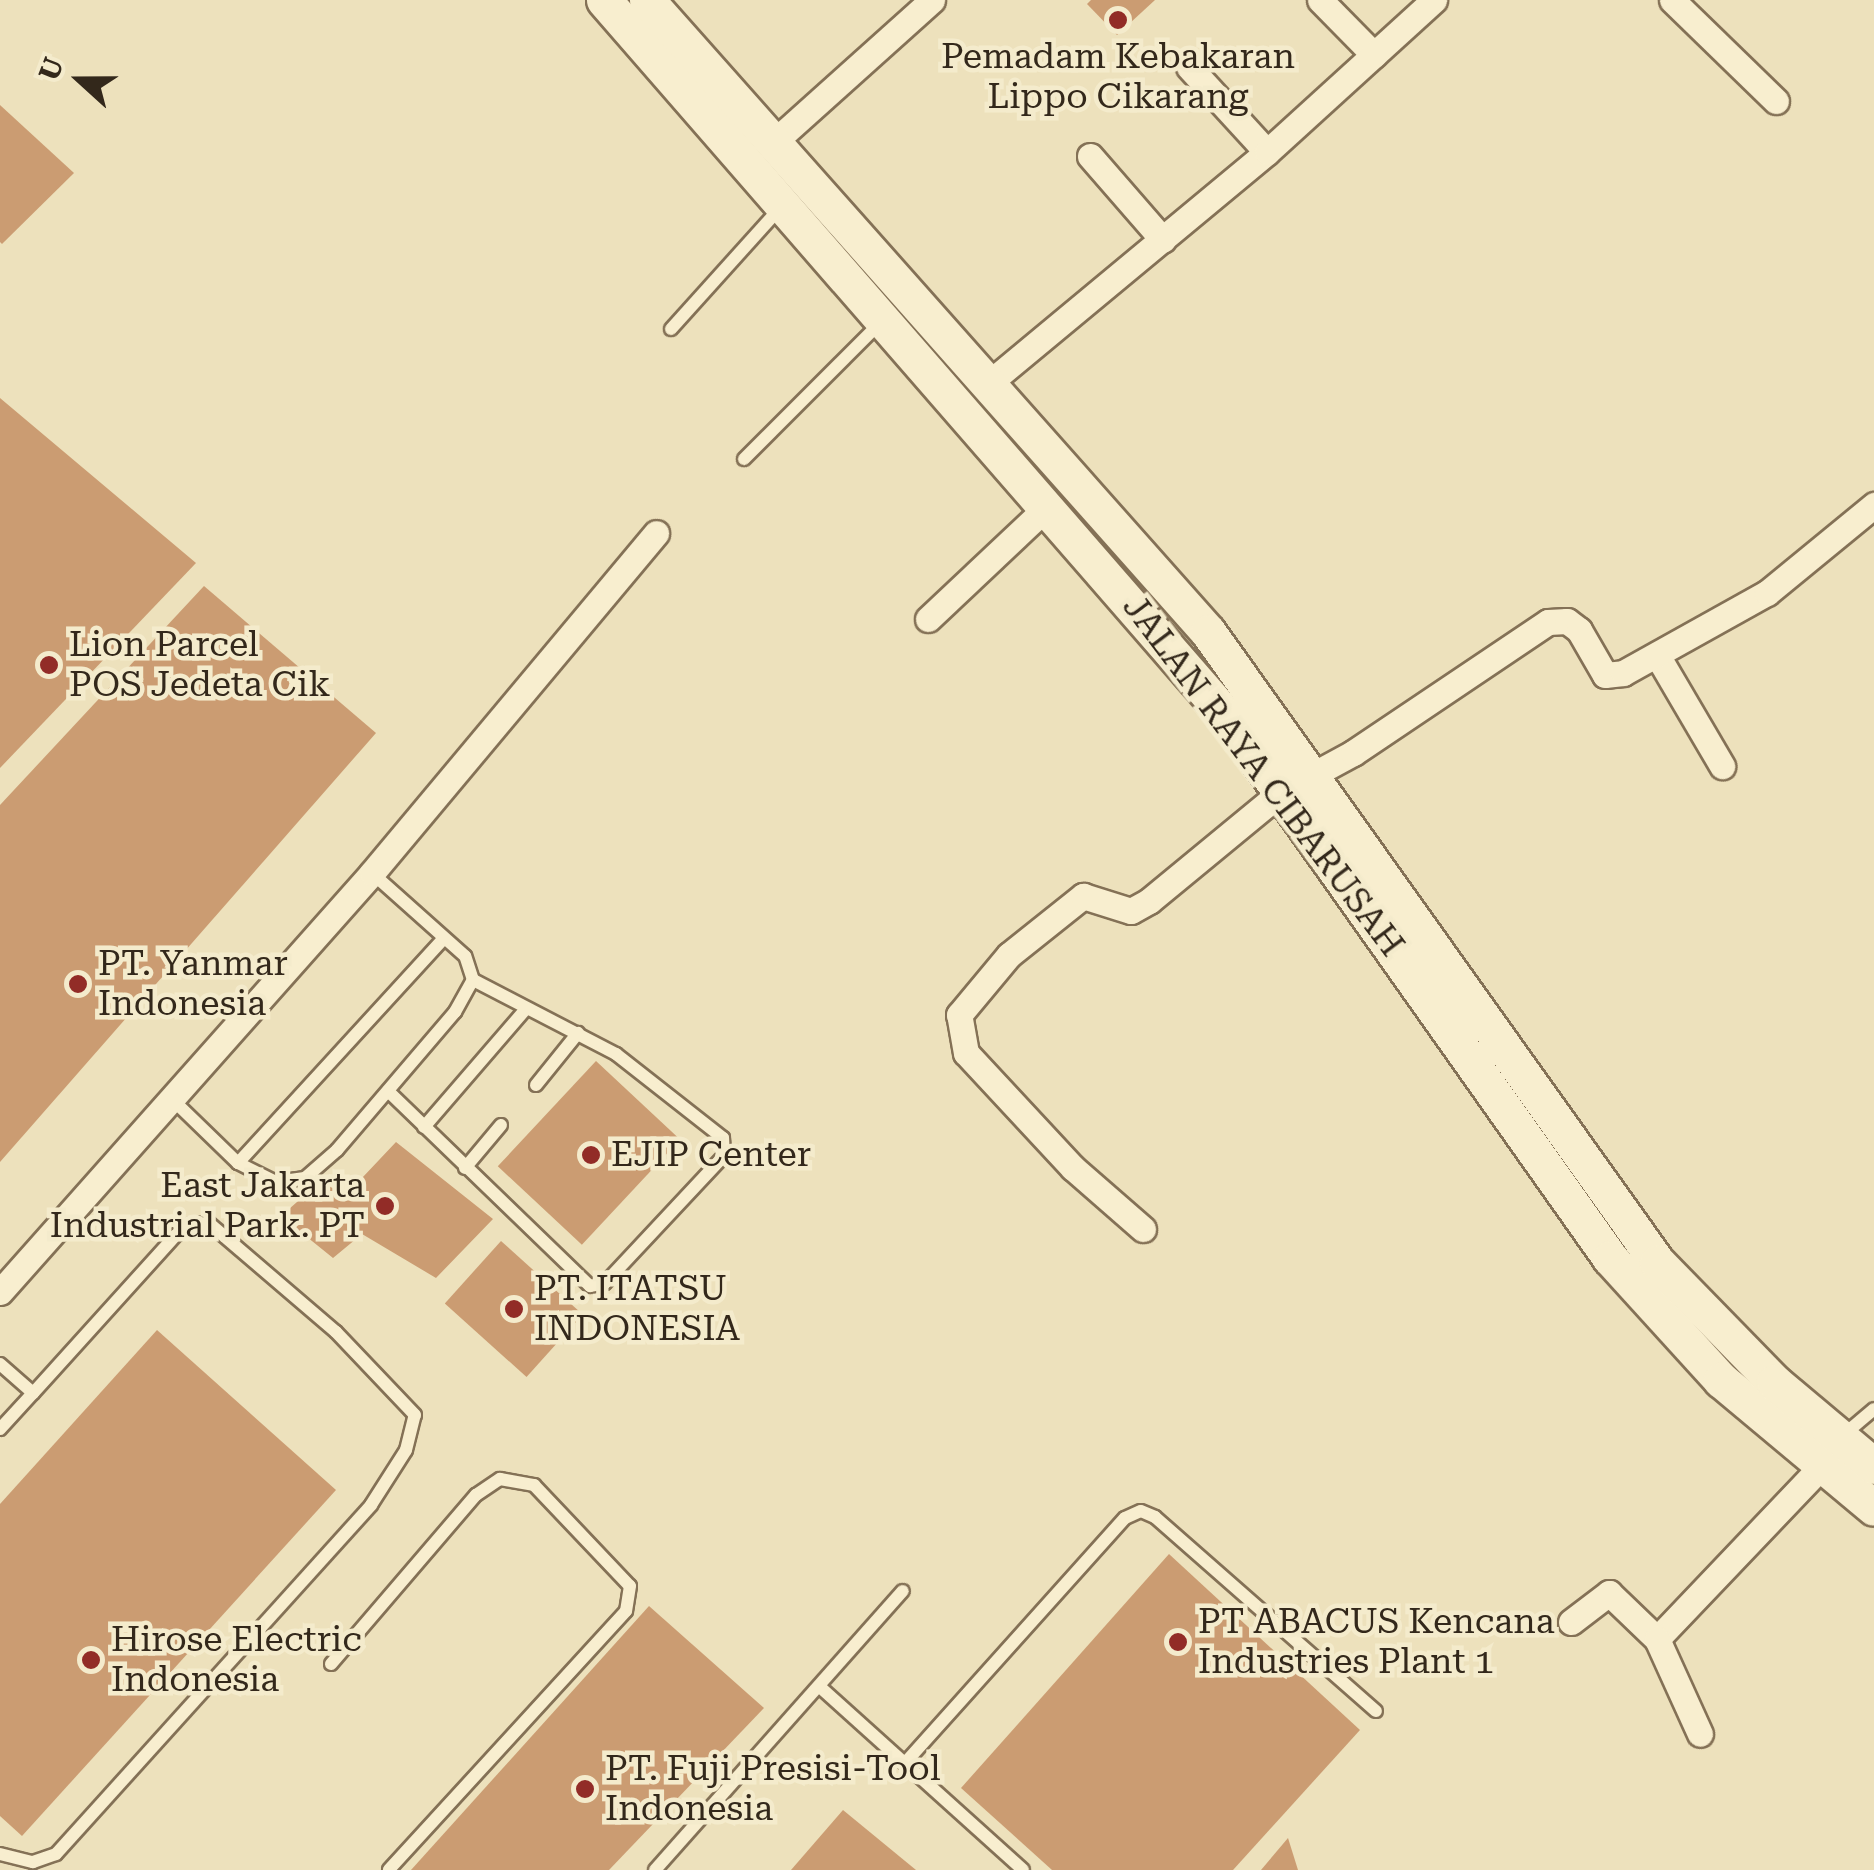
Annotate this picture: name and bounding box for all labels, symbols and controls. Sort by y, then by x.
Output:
marker: Pemadam Kebakaran Lippo Cikarang [1107,9,1129,31]
north arrow [30,30,130,130]
place label: Pemadam Kebakaran Lippo Cikarang [941,36,1295,118]
text: U [32,53,71,85]
street label: JALAN RAYA CIBARUSAH [1113,587,1413,965]
place label: Lion Parcel POS Jedeta Cik [69,624,330,706]
marker: Lion Parcel POS Jedeta Cik [38,654,60,676]
place label: PT. Yanmar Indonesia [98,943,288,1025]
marker: PT. Yanmar Indonesia [67,973,89,995]
place label: EJIP Center [611,1134,811,1176]
marker: EJIP Center [580,1144,602,1166]
place label: East Jakarta Industrial Park. PT [50,1165,365,1247]
marker: East Jakarta Industrial Park. PT [374,1195,396,1217]
place label: PT. ITATSU INDONESIA [534,1268,740,1350]
marker: PT. ITATSU INDONESIA [503,1298,525,1320]
place label: PT ABACUS Kencana Industries Plant 1 [1198,1601,1555,1683]
place label: Hirose Electric Indonesia [111,1619,362,1701]
marker: PT ABACUS Kencana Industries Plant 1 [1167,1631,1189,1653]
marker: Hirose Electric Indonesia [80,1649,102,1671]
place label: PT. Fuji Presisi-Tool Indonesia [605,1748,941,1830]
marker: PT. Fuji Presisi-Tool Indonesia [574,1778,596,1800]

